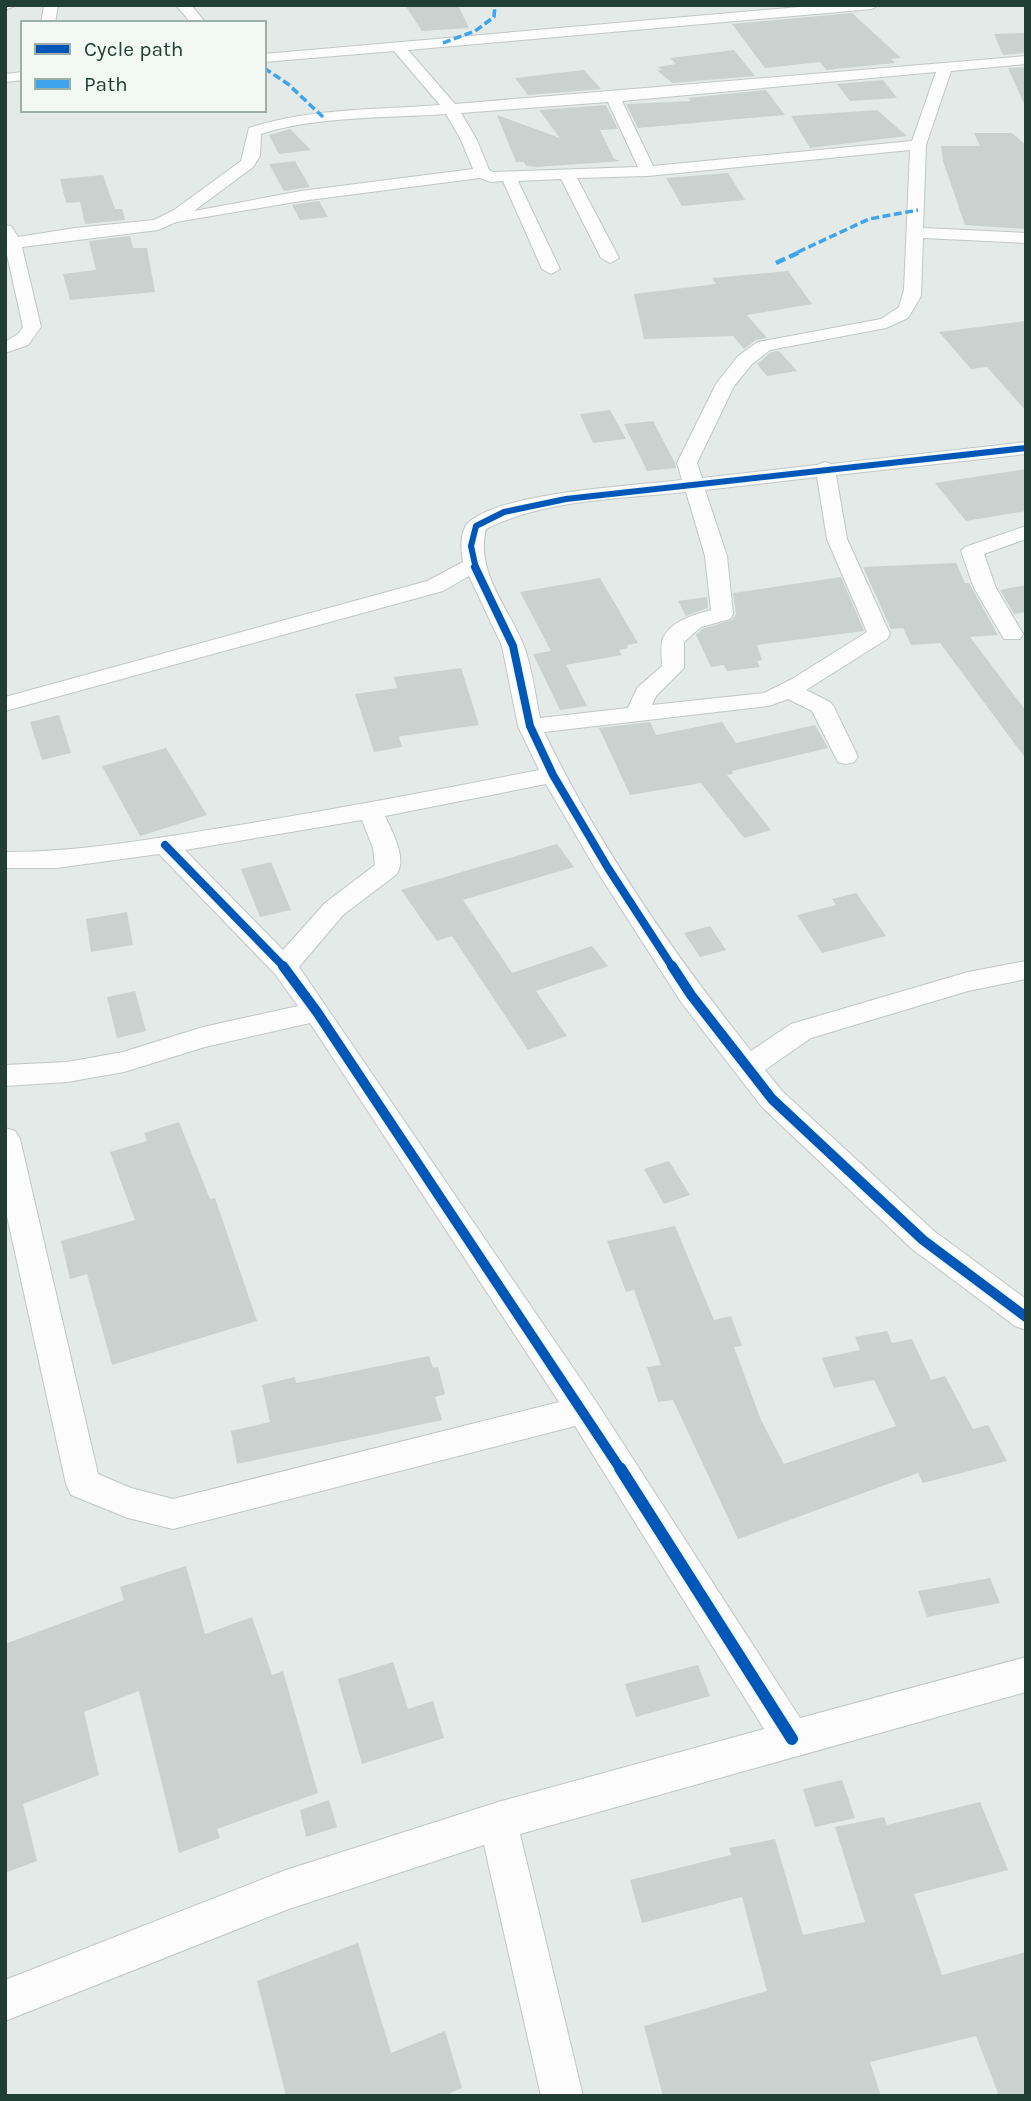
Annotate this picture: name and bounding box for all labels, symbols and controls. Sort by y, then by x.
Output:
legend [21,21,266,112]
text: Cycle path [84,37,184,61]
text: Path [84,72,128,96]

